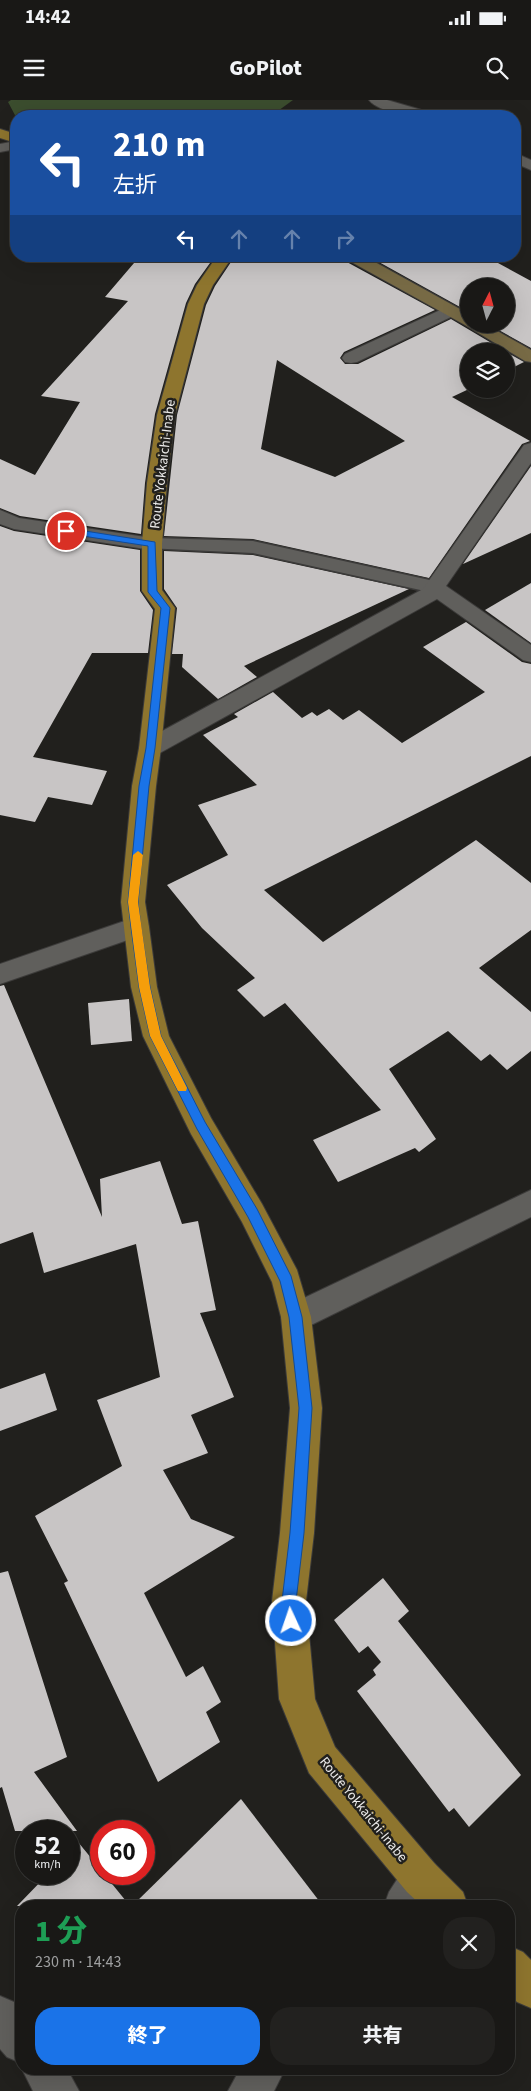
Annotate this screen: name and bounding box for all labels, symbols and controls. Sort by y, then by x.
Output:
text: 14:42 [25,4,71,31]
text: GoPilot [229,52,302,84]
icon: menu [20,54,48,82]
icon: search [483,54,511,82]
text: 210 m [113,120,205,170]
icon: left [30,130,95,195]
text: 左折 [113,169,157,201]
icon: left [172,225,200,253]
icon: ahead [225,225,253,253]
icon: ahead [278,225,306,253]
icon: right [331,225,359,253]
north arrow [460,278,515,332]
map controls [460,278,515,398]
button: layers [460,343,515,398]
street label: Route Yokkaichi-Inabe [145,398,181,530]
pin [45,510,87,552]
icon: arrive [52,517,80,545]
position arrow [264,1594,316,1646]
street label: Route Yokkaichi-Inabe [315,1753,412,1867]
speed limit sign: 60 [90,1820,155,1885]
text: 52 [34,1828,61,1864]
text: km/h [34,1856,61,1873]
text: 1 分 [35,1910,87,1953]
button: close [443,1917,495,1969]
text: 230 m · 14:43 [35,1951,122,1973]
button: 終了 [35,2007,260,2065]
button: 共有 [270,2007,495,2065]

